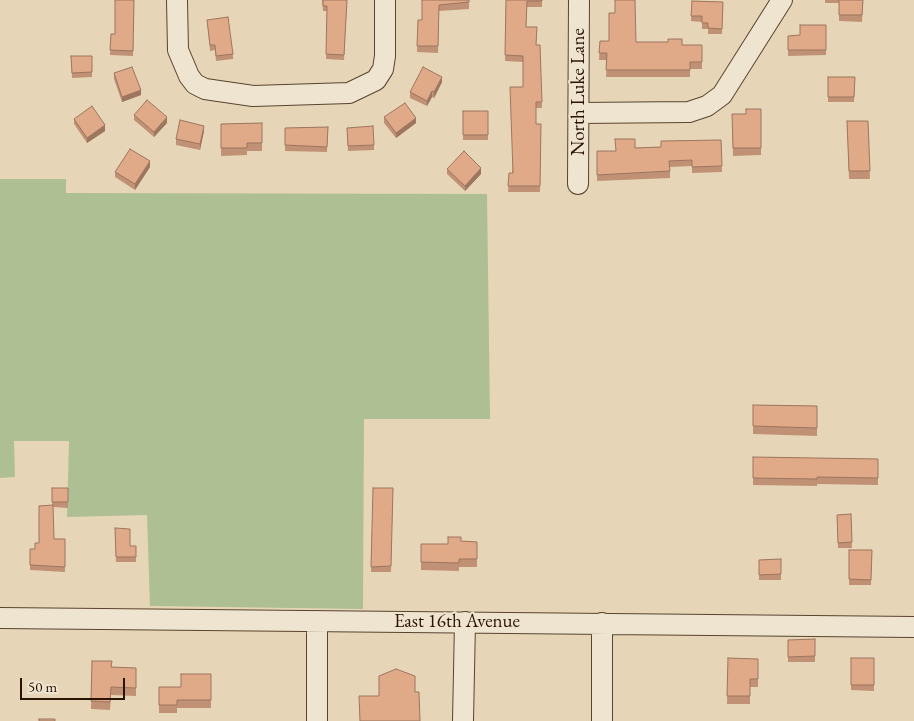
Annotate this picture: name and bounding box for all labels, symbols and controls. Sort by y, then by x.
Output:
street label: North Luke Lane [568,28,590,156]
street label: East 16th Avenue [394,611,520,633]
scale bar [22,668,128,700]
text: 50 m [28,677,57,696]

